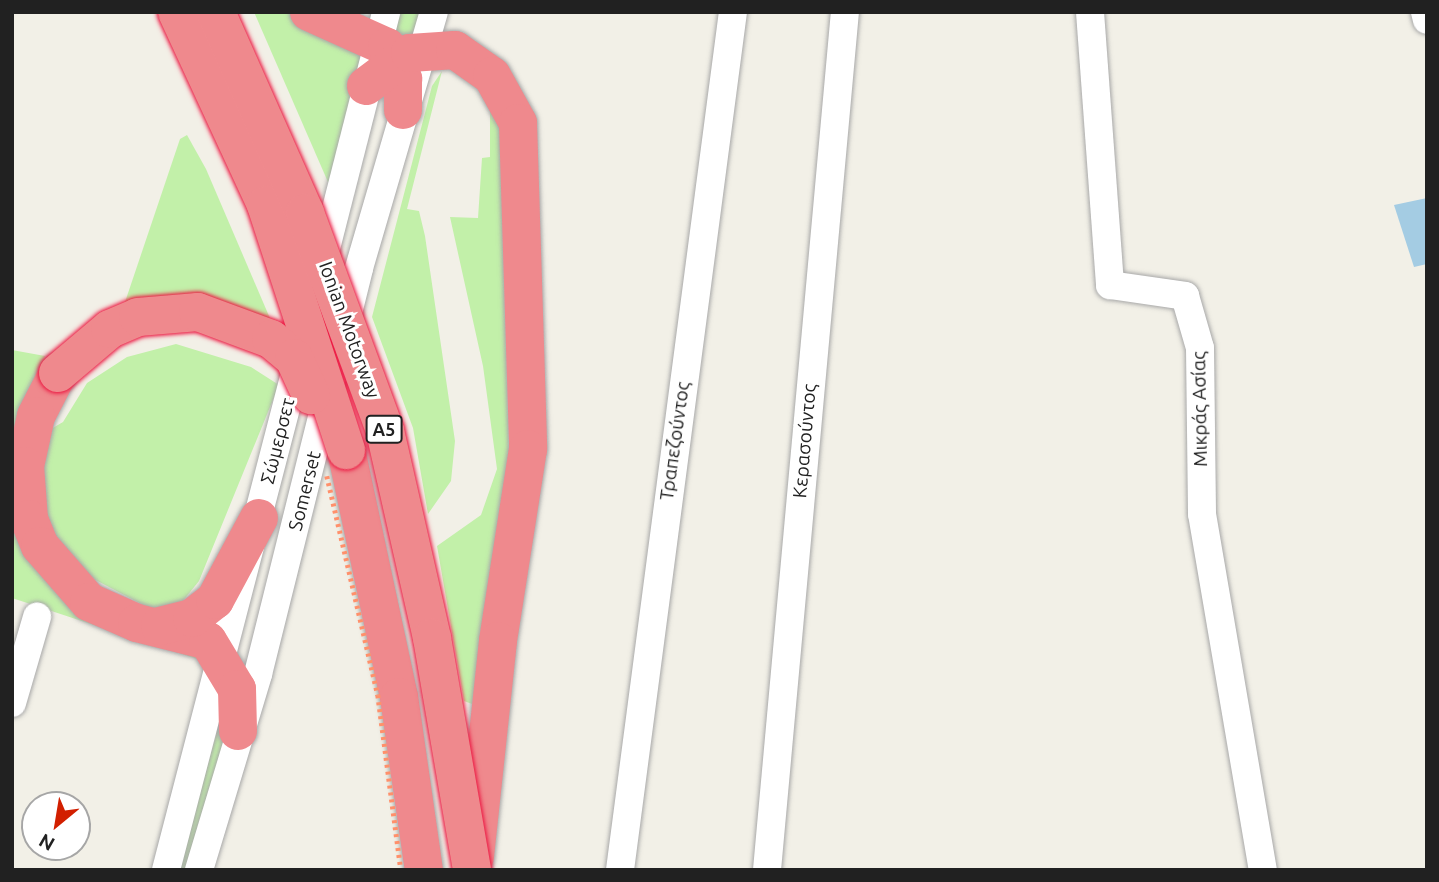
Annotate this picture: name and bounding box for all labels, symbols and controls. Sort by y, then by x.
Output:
street label: Ionian Motorway [314,259,384,401]
street label: Μικράς Ασίας [1188,351,1212,467]
street label: Τραπεζούντος [655,380,695,502]
street label: Κερασούντος [789,383,821,499]
street label: Σώμερσετ [256,396,300,486]
road number: Α5 [365,414,403,444]
street label: Somerset [284,449,326,533]
north arrow [21,791,91,861]
text: N [35,829,58,856]

